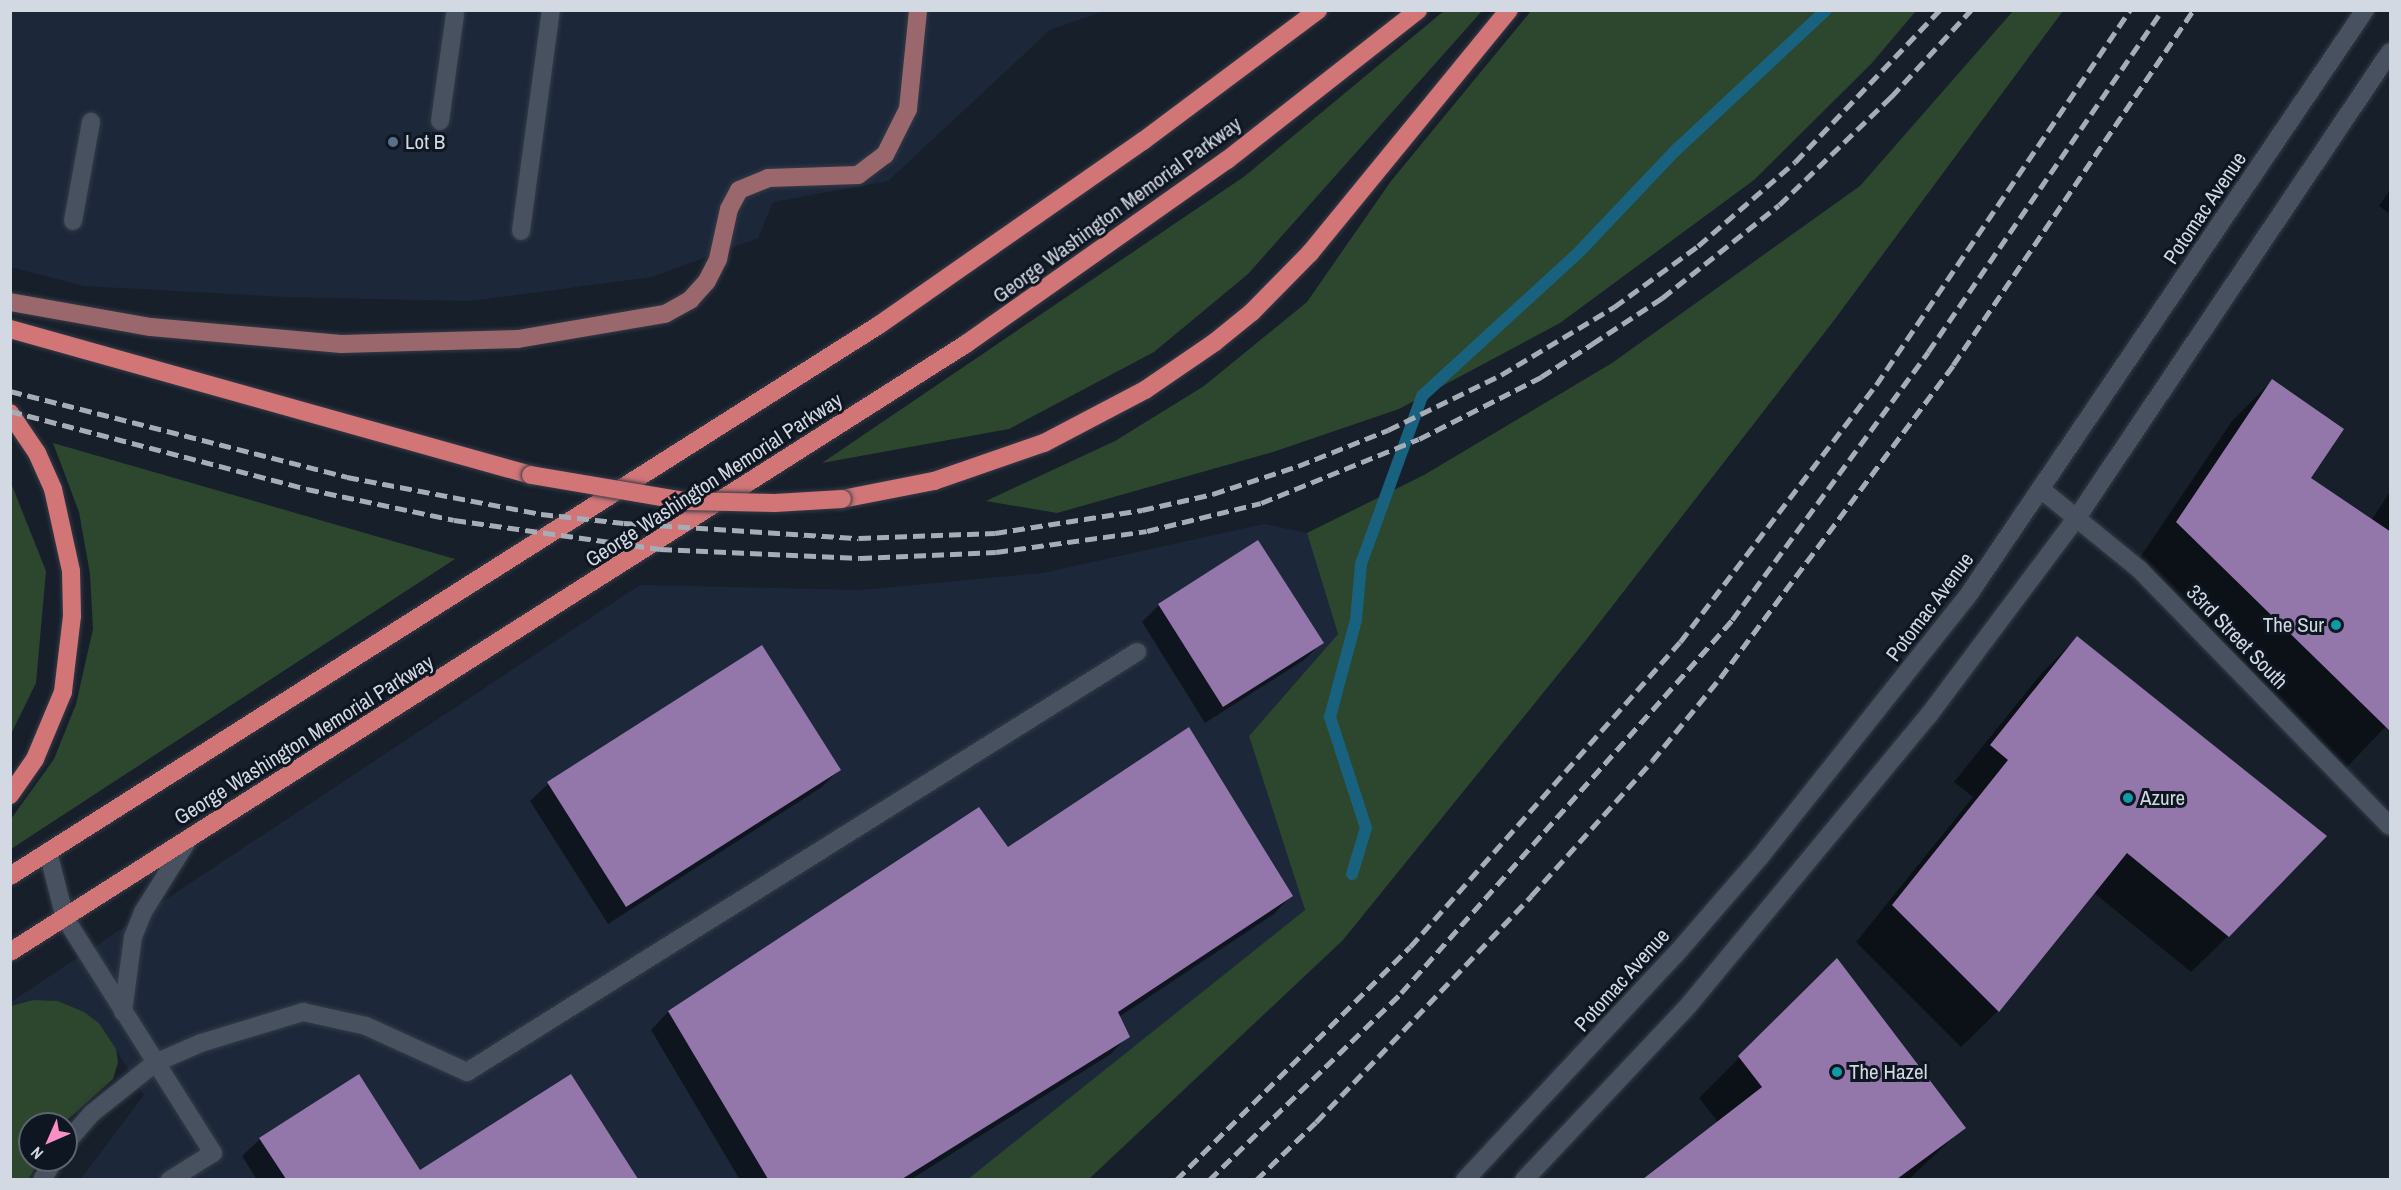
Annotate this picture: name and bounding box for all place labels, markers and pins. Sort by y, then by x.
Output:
place label: Lot B [405,129,445,155]
marker: Lot B [386,135,400,149]
place label: The Sur [2263,612,2324,638]
marker: The Sur [2329,618,2343,632]
place label: Azure [2140,785,2185,811]
marker: Azure [2121,791,2135,805]
place label: The Hazel [1849,1059,1927,1085]
marker: The Hazel [1830,1065,1844,1079]

